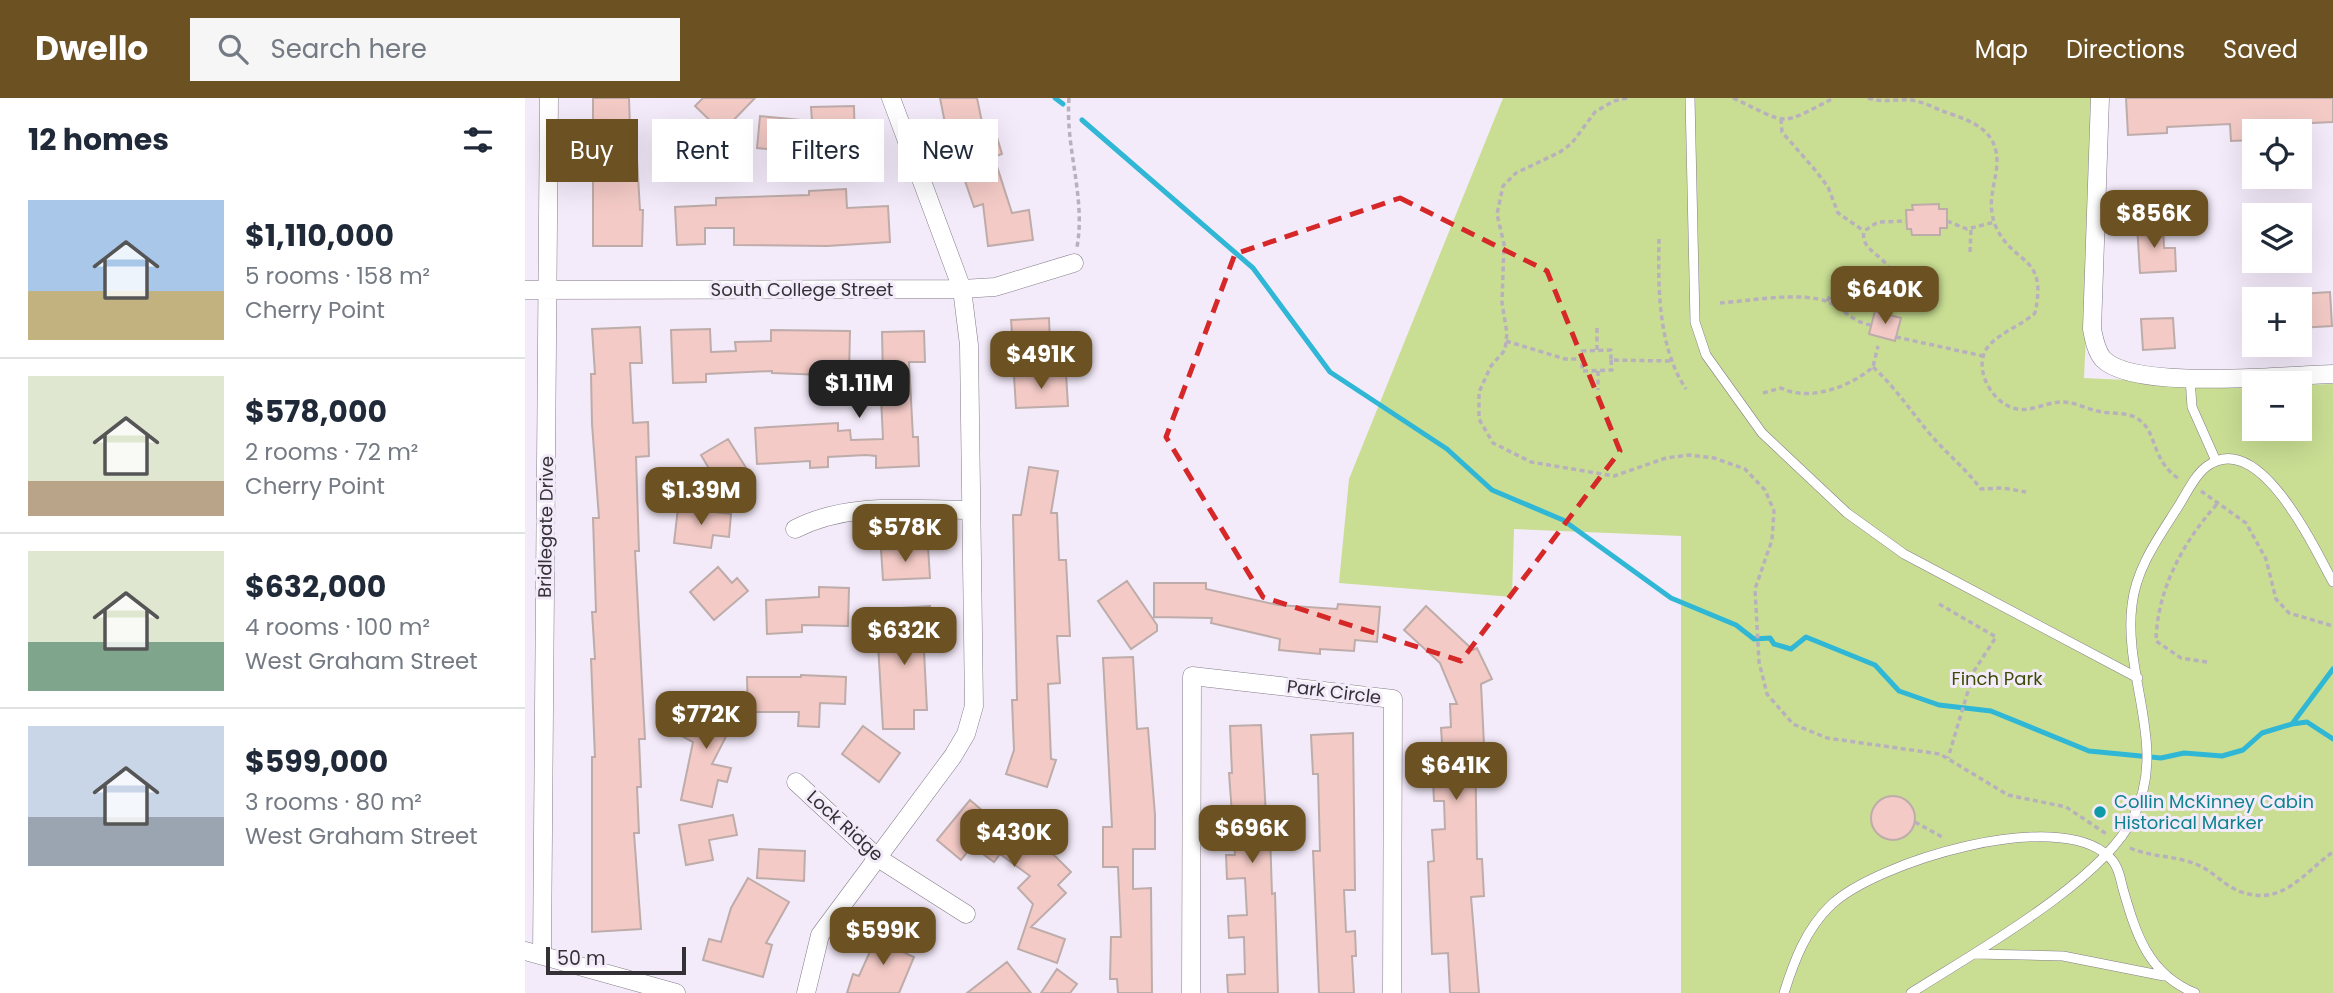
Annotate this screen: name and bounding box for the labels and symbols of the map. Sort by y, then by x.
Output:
pin: $856K [2105,190,2203,250]
pin: $640K [1836,266,1934,326]
street label: South College Street [711,277,893,302]
pin: $491K [992,331,1090,391]
pin: $1.11M [802,360,916,420]
street label: Bridlegate Drive [532,456,559,598]
pin: $1.39M [644,468,758,527]
pin: $578K [856,504,954,564]
pin: $632K [855,608,953,667]
park label: Finch Park [1952,666,2043,691]
street label: Park Circle [1285,673,1383,710]
pin: $772K [657,692,755,751]
pin: $641K [1407,742,1505,802]
street label: Lock Ridge [802,784,889,867]
place label: Collin McKinney Cabin Historical Marker [2114,789,2314,835]
marker: Collin McKinney Cabin Historical Marker [2092,804,2108,820]
pin: $696K [1203,806,1301,865]
pin: $430K [965,810,1063,869]
pin: $599K [834,908,932,967]
scale bar [546,944,686,976]

